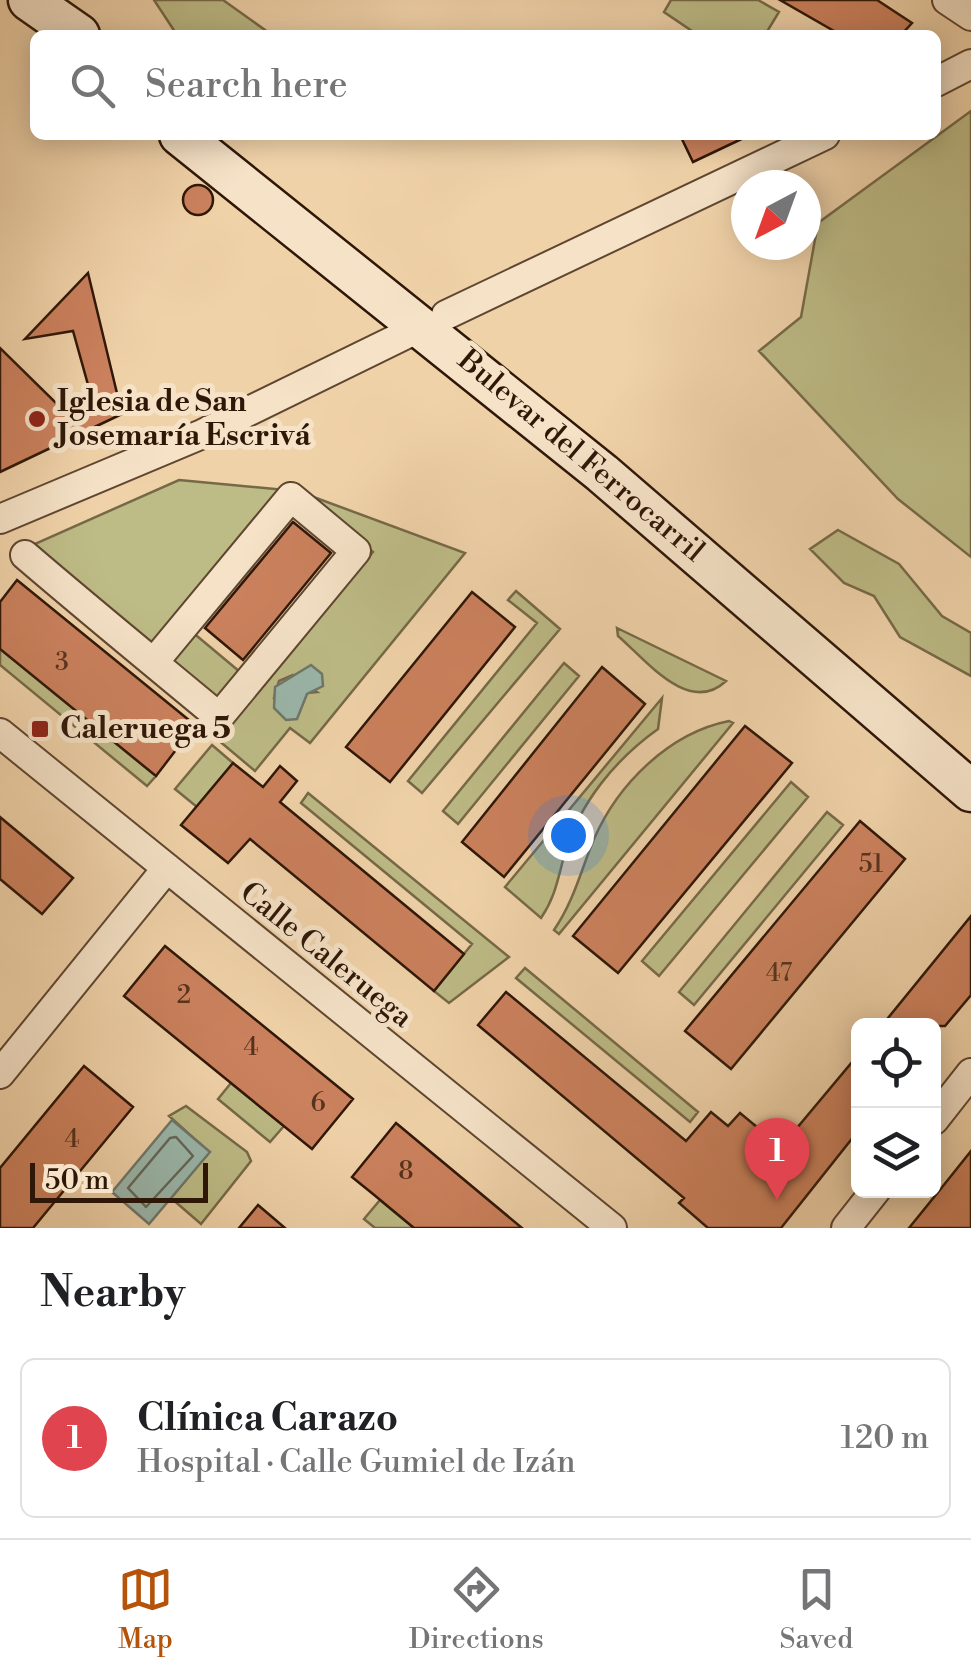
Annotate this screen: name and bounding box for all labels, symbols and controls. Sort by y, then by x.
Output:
search box [30,30,941,140]
icon: search [65,58,120,113]
text: Search here [145,62,348,109]
north arrow [731,170,821,260]
street label: Bulevar del Ferrocarril [449,341,712,570]
place label: Iglesia de San Josemaría Escrivá [53,383,311,455]
marker: Iglesia de San Josemaría Escrivá [26,408,48,430]
house number: 3 [55,647,69,678]
place label: Caleruega 5 [60,710,231,748]
marker: Caleruega 5 [29,718,51,740]
your location [543,810,594,861]
house number: 51 [859,849,883,880]
street label: Calle Caleruega [232,874,421,1037]
house number: 47 [766,958,793,989]
house number: 2 [177,980,191,1011]
map controls [851,1018,941,1198]
button: locate [851,1018,941,1108]
house number: 4 [244,1032,259,1063]
house number: 6 [310,1088,326,1119]
button: layers [851,1108,941,1198]
pin: 1 [744,1118,810,1200]
house number: 4 [65,1124,80,1155]
house number: 8 [398,1156,414,1187]
scale bar [30,1158,208,1202]
text: 50 m [45,1163,109,1198]
text: Nearby [40,1267,185,1320]
text: Clínica Carazo [137,1395,398,1442]
text: 1 [67,1418,82,1458]
text: 120 m [840,1418,929,1458]
text: Hospital · Calle Gumiel de Izán [137,1442,576,1482]
tab: Map [118,1562,173,1657]
tab: Directions [409,1562,544,1657]
tab: Saved [780,1562,853,1657]

